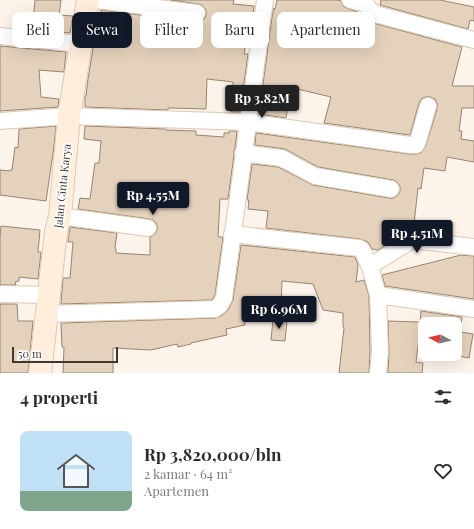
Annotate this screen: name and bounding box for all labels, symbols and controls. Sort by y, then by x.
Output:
chip: Beli [12,12,64,48]
chip: Sewa [72,12,132,48]
chip: Filter [140,12,203,48]
chip: Baru [211,12,269,48]
chip: Apartemen [277,12,375,48]
pin: Rp 3.82M [221,85,303,119]
text: Rp 3.82M [234,89,290,106]
street label: Jalan Cinta Karya [50,143,74,230]
pin: Rp 4.55M [112,182,194,216]
text: Rp 4.55M [126,186,180,203]
pin: Rp 4.51M [376,220,458,254]
text: Rp 4.51M [391,224,443,241]
pin: Rp 6.96M [238,296,320,330]
text: Rp 6.96M [250,300,308,317]
north arrow [418,317,462,361]
map controls [418,317,462,361]
scale bar [12,345,118,364]
text: 50 m [18,346,42,361]
text: 4 properti [20,386,98,408]
icon: filters [432,386,454,408]
text: Rp 3,820,000/bln [144,443,281,465]
icon: home [52,447,100,495]
icon: heart [432,460,454,482]
text: 2 kamar · 64 m² [144,465,232,482]
text: Apartemen [144,482,209,499]

